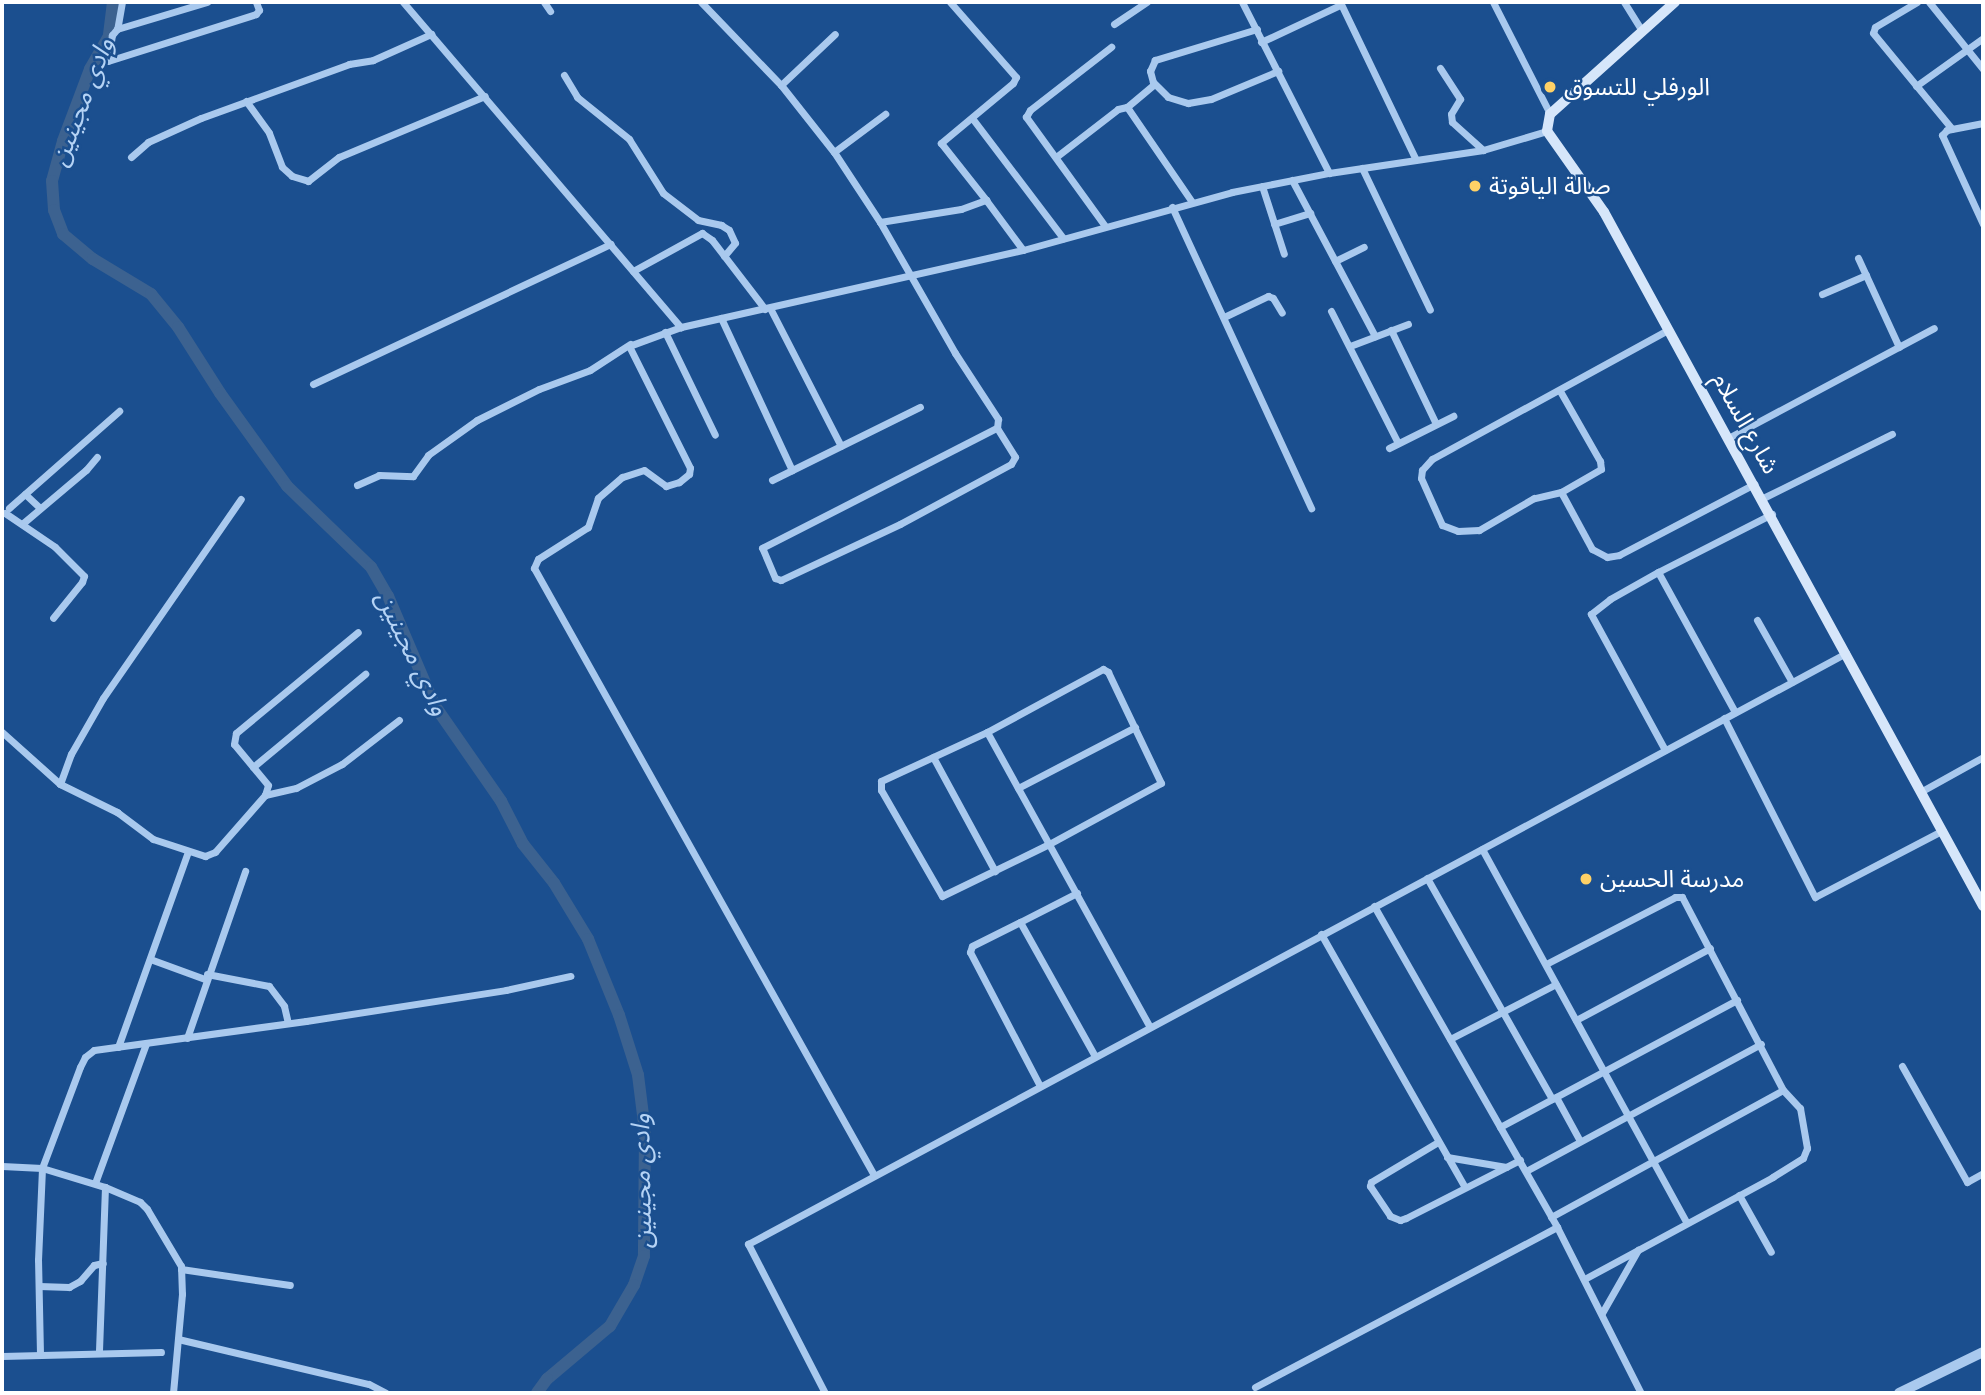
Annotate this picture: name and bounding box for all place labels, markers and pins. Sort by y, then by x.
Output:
place label: الورفلي للتسوق [1564,73,1710,101]
marker: الورفلي للتسوق [1542,79,1558,95]
place label: صالة الياقوتة [1489,172,1611,200]
marker: صالة الياقوتة [1467,178,1483,194]
place label: مدرسة الحسين [1600,865,1744,893]
marker: مدرسة الحسين [1578,871,1594,887]

